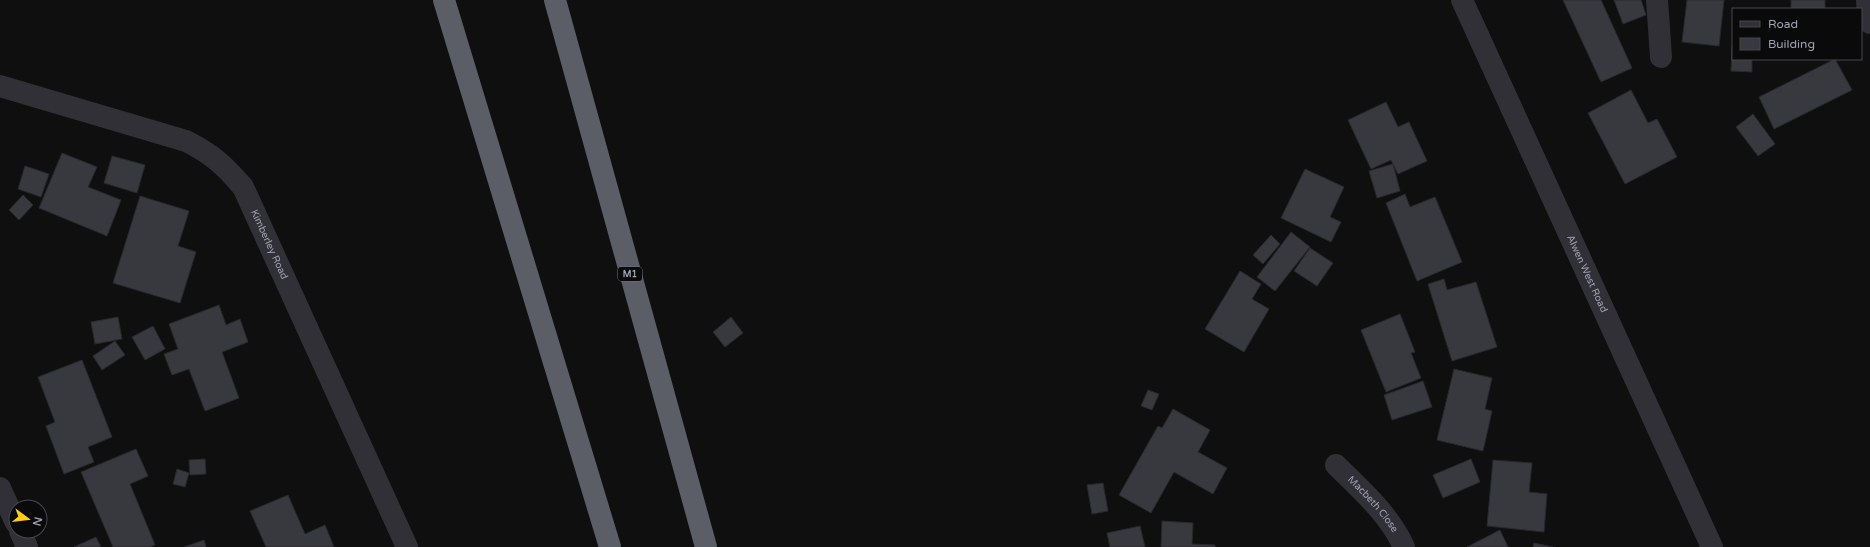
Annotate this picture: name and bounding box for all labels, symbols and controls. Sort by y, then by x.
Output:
legend [1732,8,1862,60]
text: Road [1768,17,1798,31]
text: Building [1768,37,1815,51]
street label: Kimberley Road [248,208,290,281]
street label: Alwen West Road [1564,233,1610,314]
road number: M1 [618,267,642,281]
street label: Macbeth Close [1345,474,1401,535]
north arrow [8,499,48,539]
text: N [30,516,45,527]

